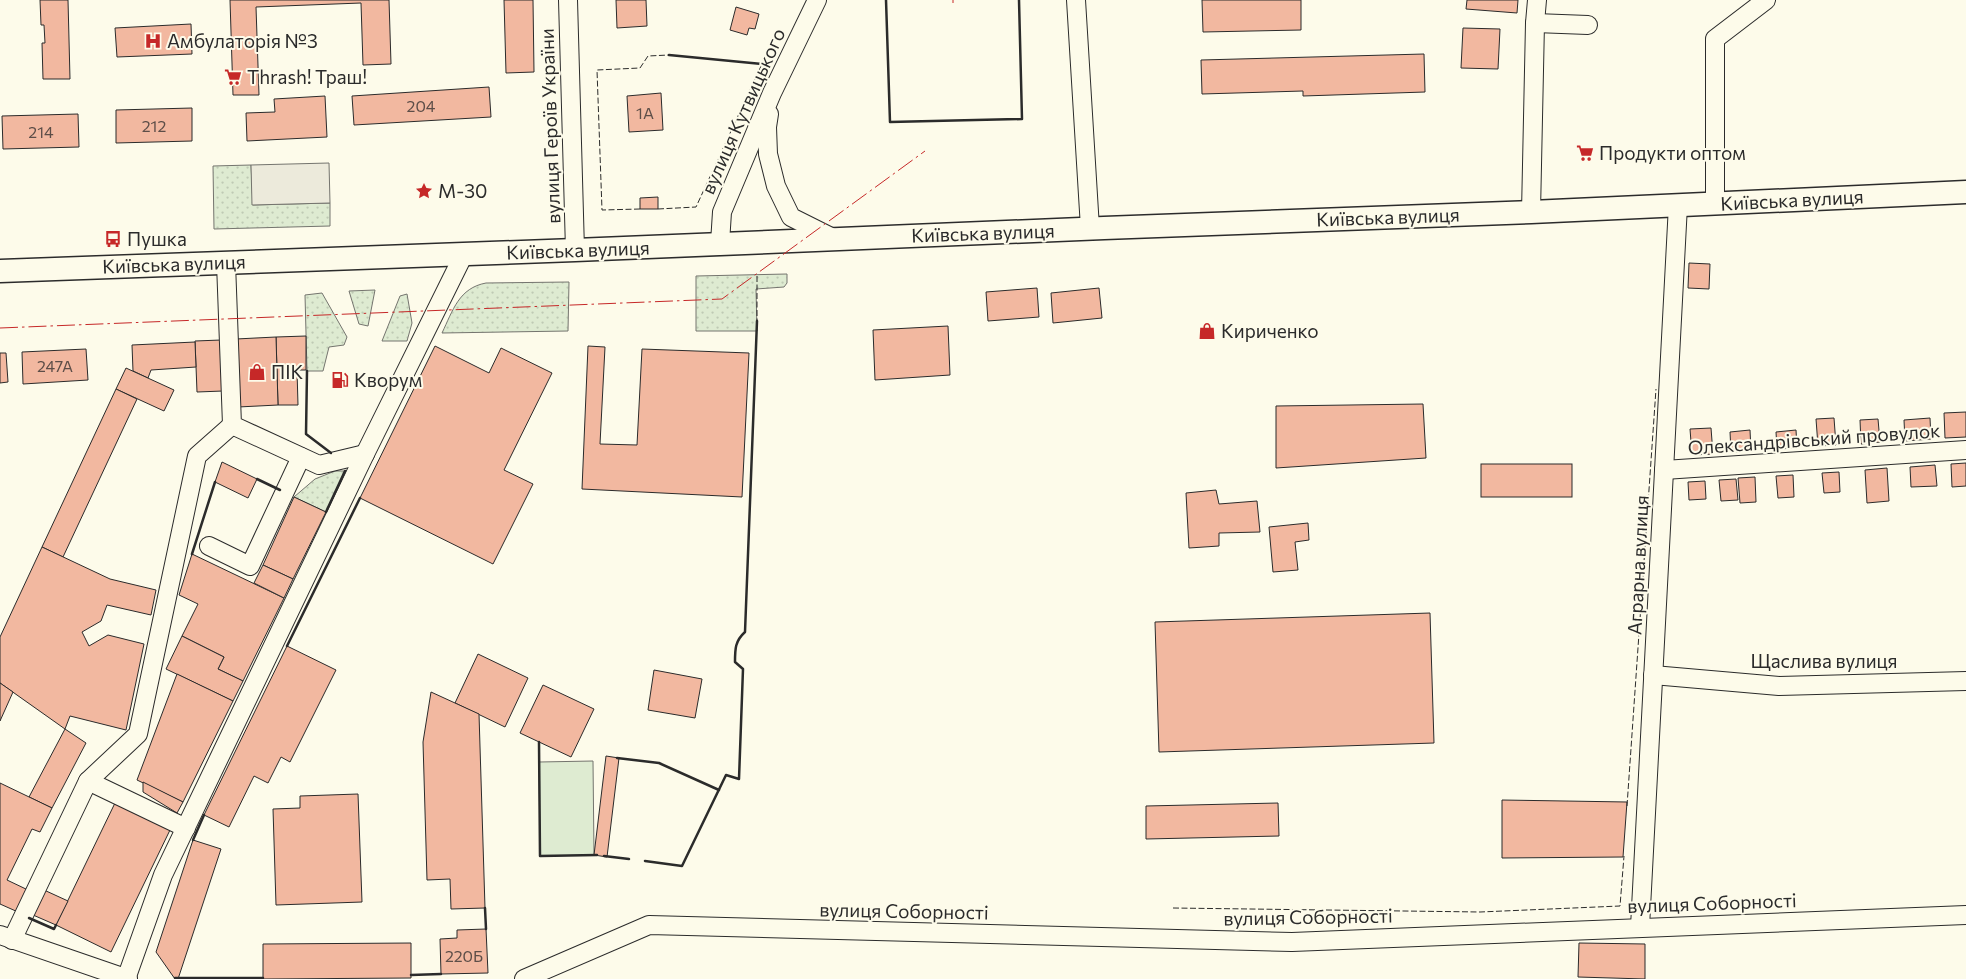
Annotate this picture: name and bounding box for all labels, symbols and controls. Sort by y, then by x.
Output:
street label: вулиця Кутвицького [696,24,789,197]
street label: вулиця Героїв України [535,28,564,224]
place label: Амбулаторія №3 [167,29,318,52]
hospital icon: Амбулаторія №3 [143,31,163,51]
place label: Thrash! Траш! [247,65,367,88]
supermarket icon: Thrash! Траш! [223,67,243,87]
house number: 204 [407,96,436,115]
house number: 1А [636,103,654,122]
house number: 212 [142,116,166,135]
house number: 214 [28,122,54,141]
place label: Продукти оптом [1599,141,1746,164]
supermarket icon: Продукти оптом [1575,143,1595,163]
place label: М-30 [438,179,487,202]
place icon: М-30 [414,181,434,201]
street label: Київська вулиця [1720,184,1864,215]
street label: Київська вулиця [1316,203,1460,230]
street label: Київська вулиця [911,219,1055,246]
place label: Пушка [127,227,187,250]
bus stop icon: Пушка [103,229,123,249]
street label: Київська вулиця [506,236,650,263]
street label: Київська вулиця [102,250,246,277]
place label: Кириченко [1221,319,1319,342]
shop icon: Кириченко [1197,321,1217,341]
house number: 247А [37,356,73,375]
place label: ПІК [271,360,303,383]
shop icon: ПІК [247,362,267,382]
place label: Кворум [354,368,422,391]
fuel station icon: Кворум [330,370,350,390]
street label: Олександрівський провулок [1687,418,1941,459]
street label: Аграрна вулиця [1622,494,1653,635]
street label: Щаслива вулиця [1750,649,1898,672]
street label: вулиця Соборності [1627,888,1797,917]
street label: вулиця Соборності [819,898,989,923]
street label: вулиця Соборності [1223,904,1393,929]
house number: 220Б [445,946,483,965]

